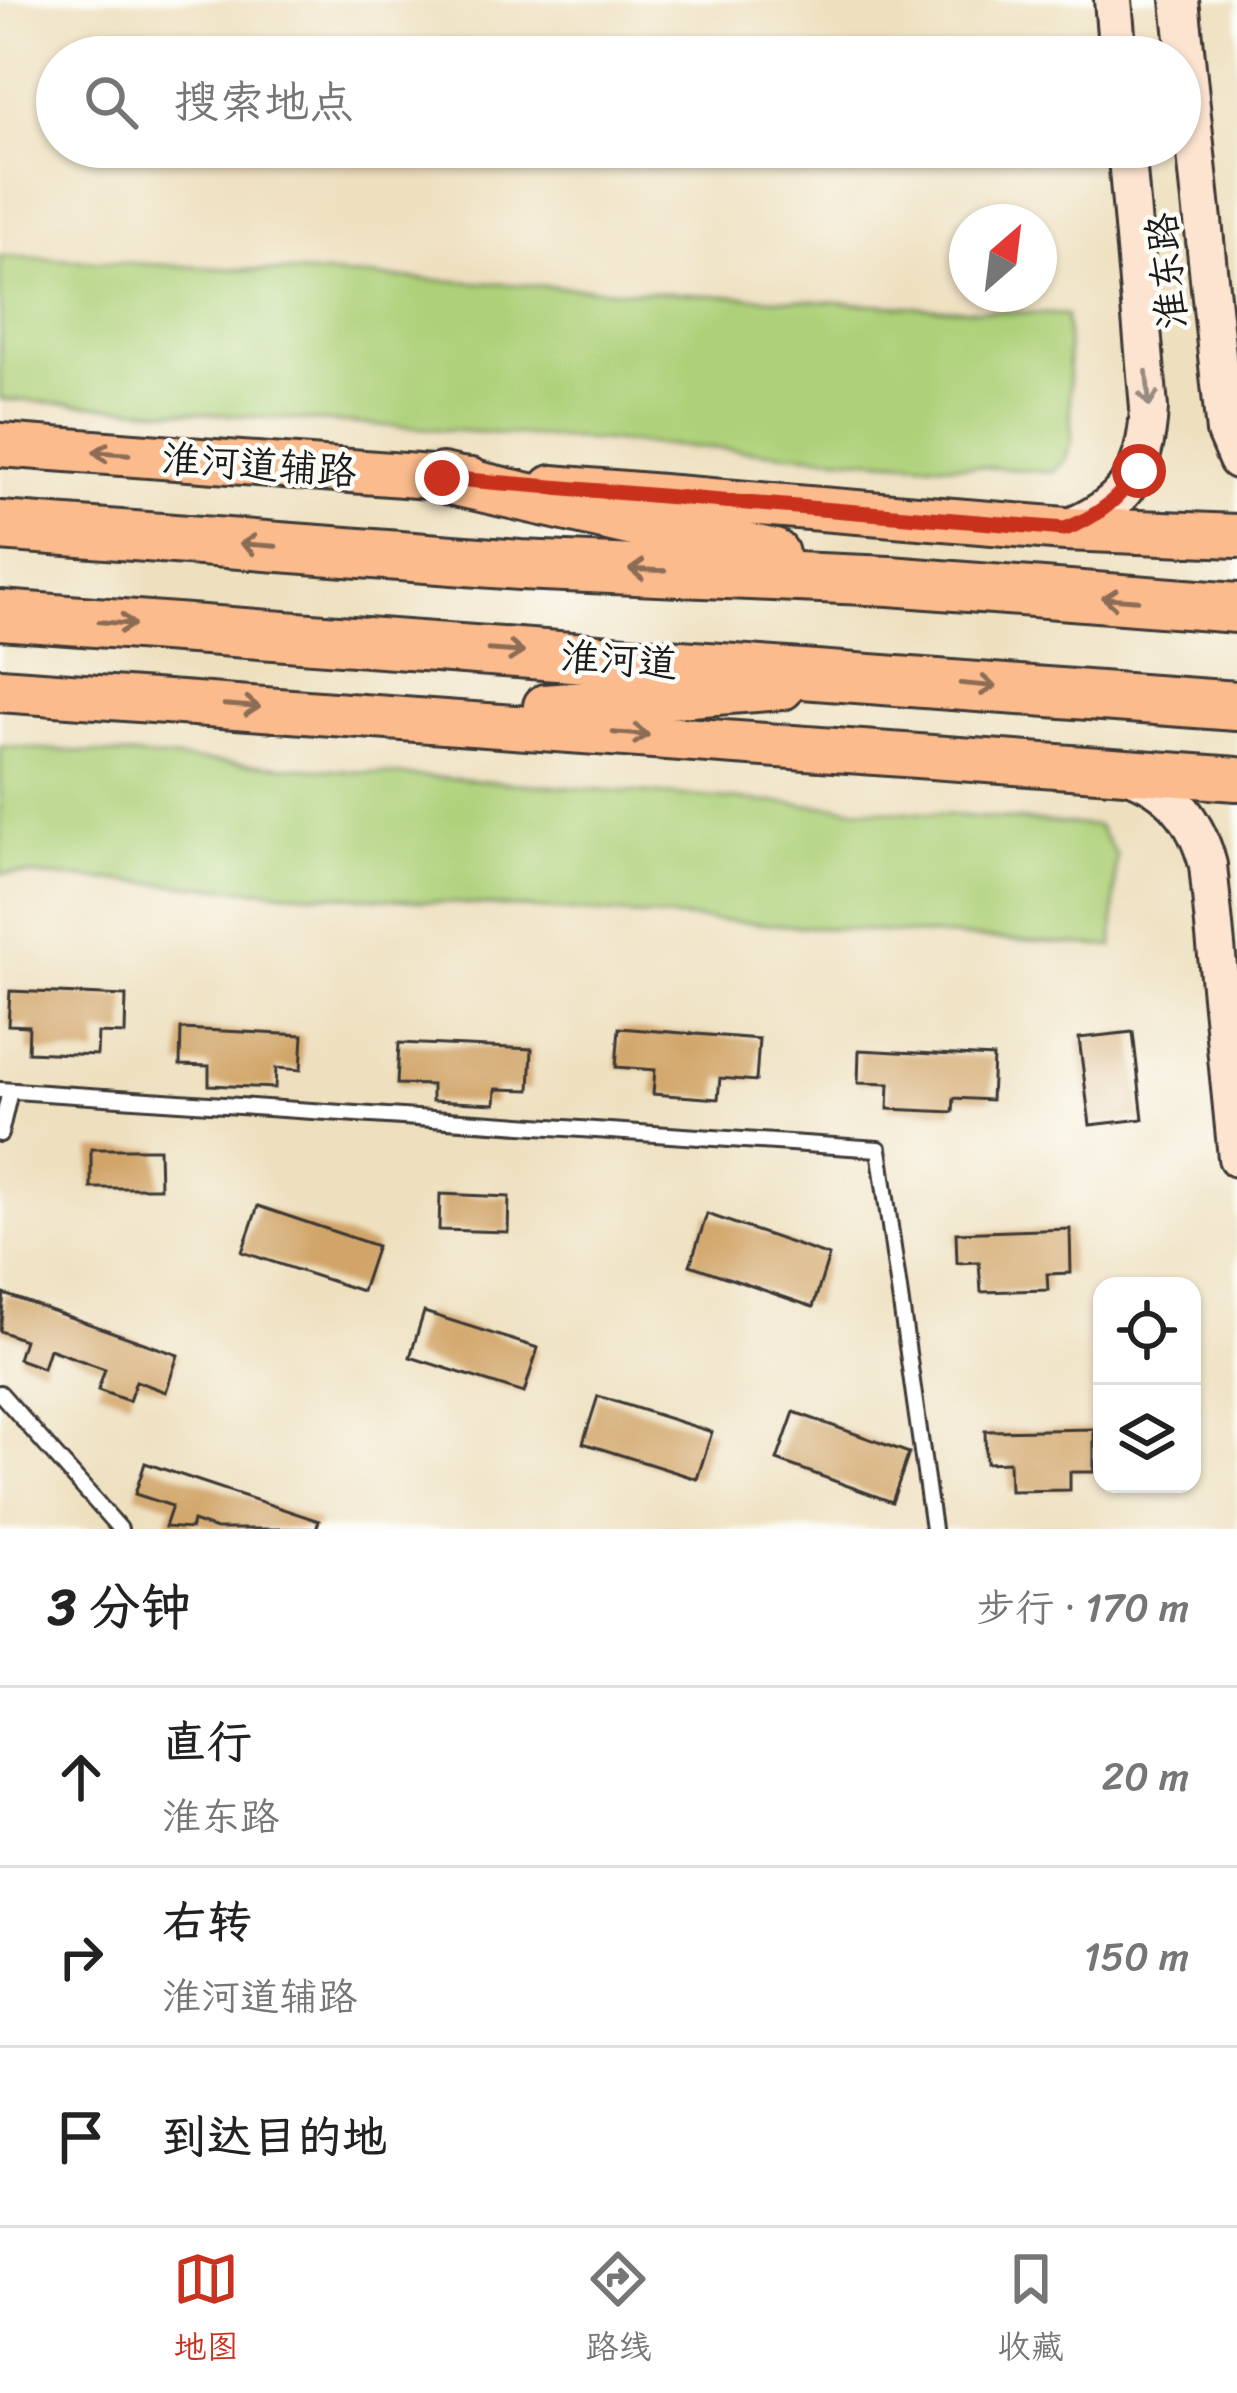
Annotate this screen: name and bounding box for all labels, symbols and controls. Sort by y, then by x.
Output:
search box [36,36,1201,168]
text: 搜索地点 [174,62,354,142]
icon: search [78,69,144,135]
north arrow [949,204,1057,312]
street label: 淮东路 [1126,209,1207,333]
one-way arrow [1136,369,1159,408]
street label: 淮河道辅路 [159,423,359,506]
one-way arrow [92,442,131,465]
route start [1112,444,1166,498]
route end [415,451,469,505]
one-way arrow [239,534,278,557]
one-way arrow [628,558,667,581]
one-way arrow [1101,587,1140,610]
one-way arrow [97,612,136,635]
street label: 淮河道 [558,621,680,698]
one-way arrow [486,639,525,662]
one-way arrow [958,674,997,697]
one-way arrow [222,694,261,717]
one-way arrow [611,722,650,745]
map controls [1093,1277,1201,1493]
button: locate [1093,1277,1201,1385]
button: layers [1093,1385,1201,1493]
text: 3 分钟 [48,1562,191,1652]
text: 步行 · 170 m [977,1573,1189,1642]
text: 直行 [162,1702,252,1782]
text: 20 m [1102,1742,1189,1811]
icon: ahead [48,1744,114,1810]
text: 淮东路 [162,1782,279,1851]
text: 右转 [162,1882,252,1962]
text: 150 m [1084,1922,1189,1991]
icon: right [48,1924,114,1990]
text: 淮河道辅路 [162,1962,357,2031]
text: 到达目的地 [162,2097,387,2177]
icon: arrive [48,2104,114,2170]
tab: 地图 [173,2246,239,2376]
tab: 路线 [585,2246,651,2376]
tab: 收藏 [998,2246,1064,2376]

